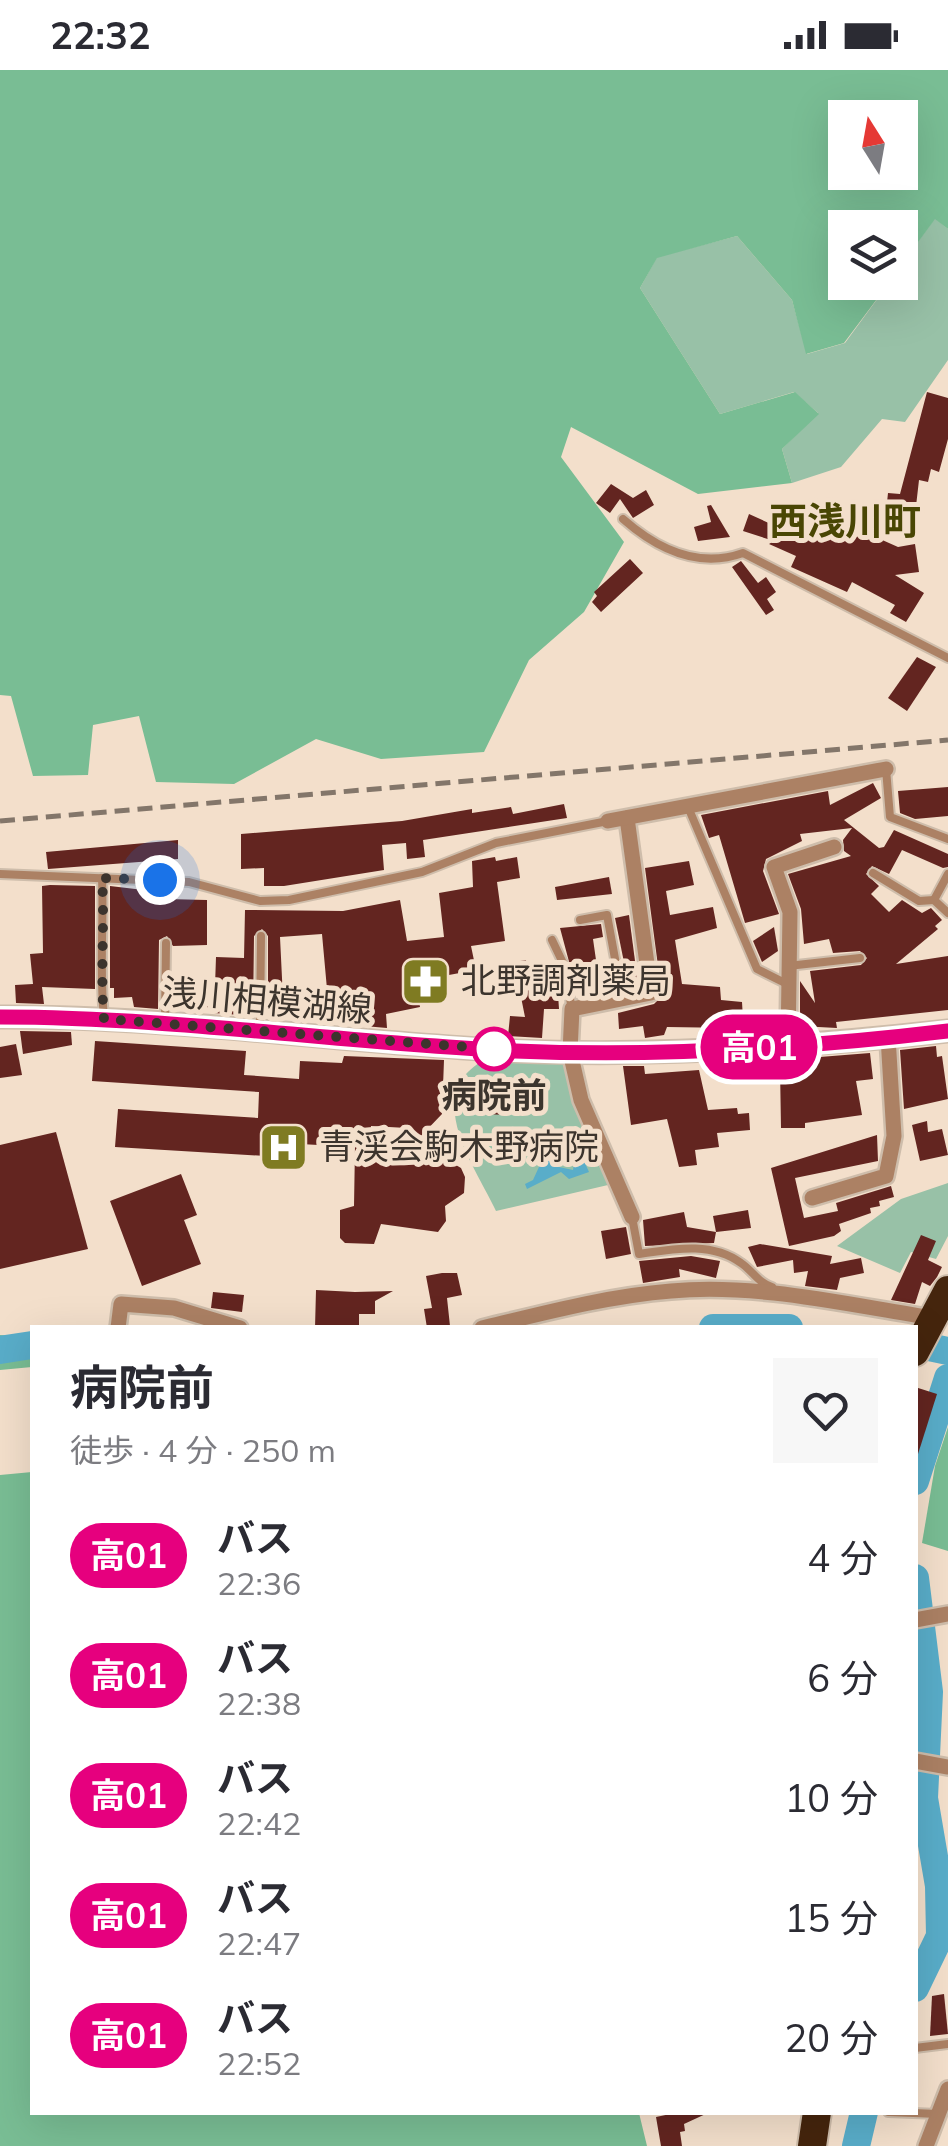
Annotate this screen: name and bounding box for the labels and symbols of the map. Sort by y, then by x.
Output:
north arrow [828,100,918,190]
district label: 西浅川町 [769,497,921,545]
your location [135,855,185,905]
pharmacy icon: 北野調剤薬局 [400,955,452,1007]
place label: 北野調剤薬局 [461,958,671,1002]
street label: 浅川相模湖線 [161,969,374,1031]
line badge: 高01 [702,1014,816,1080]
marker: 病院前 [473,1028,515,1070]
place label: 病院前 [441,1073,547,1117]
hospital icon: 青渓会駒木野病院 [258,1121,310,1173]
place label: 青渓会駒木野病院 [319,1124,599,1168]

